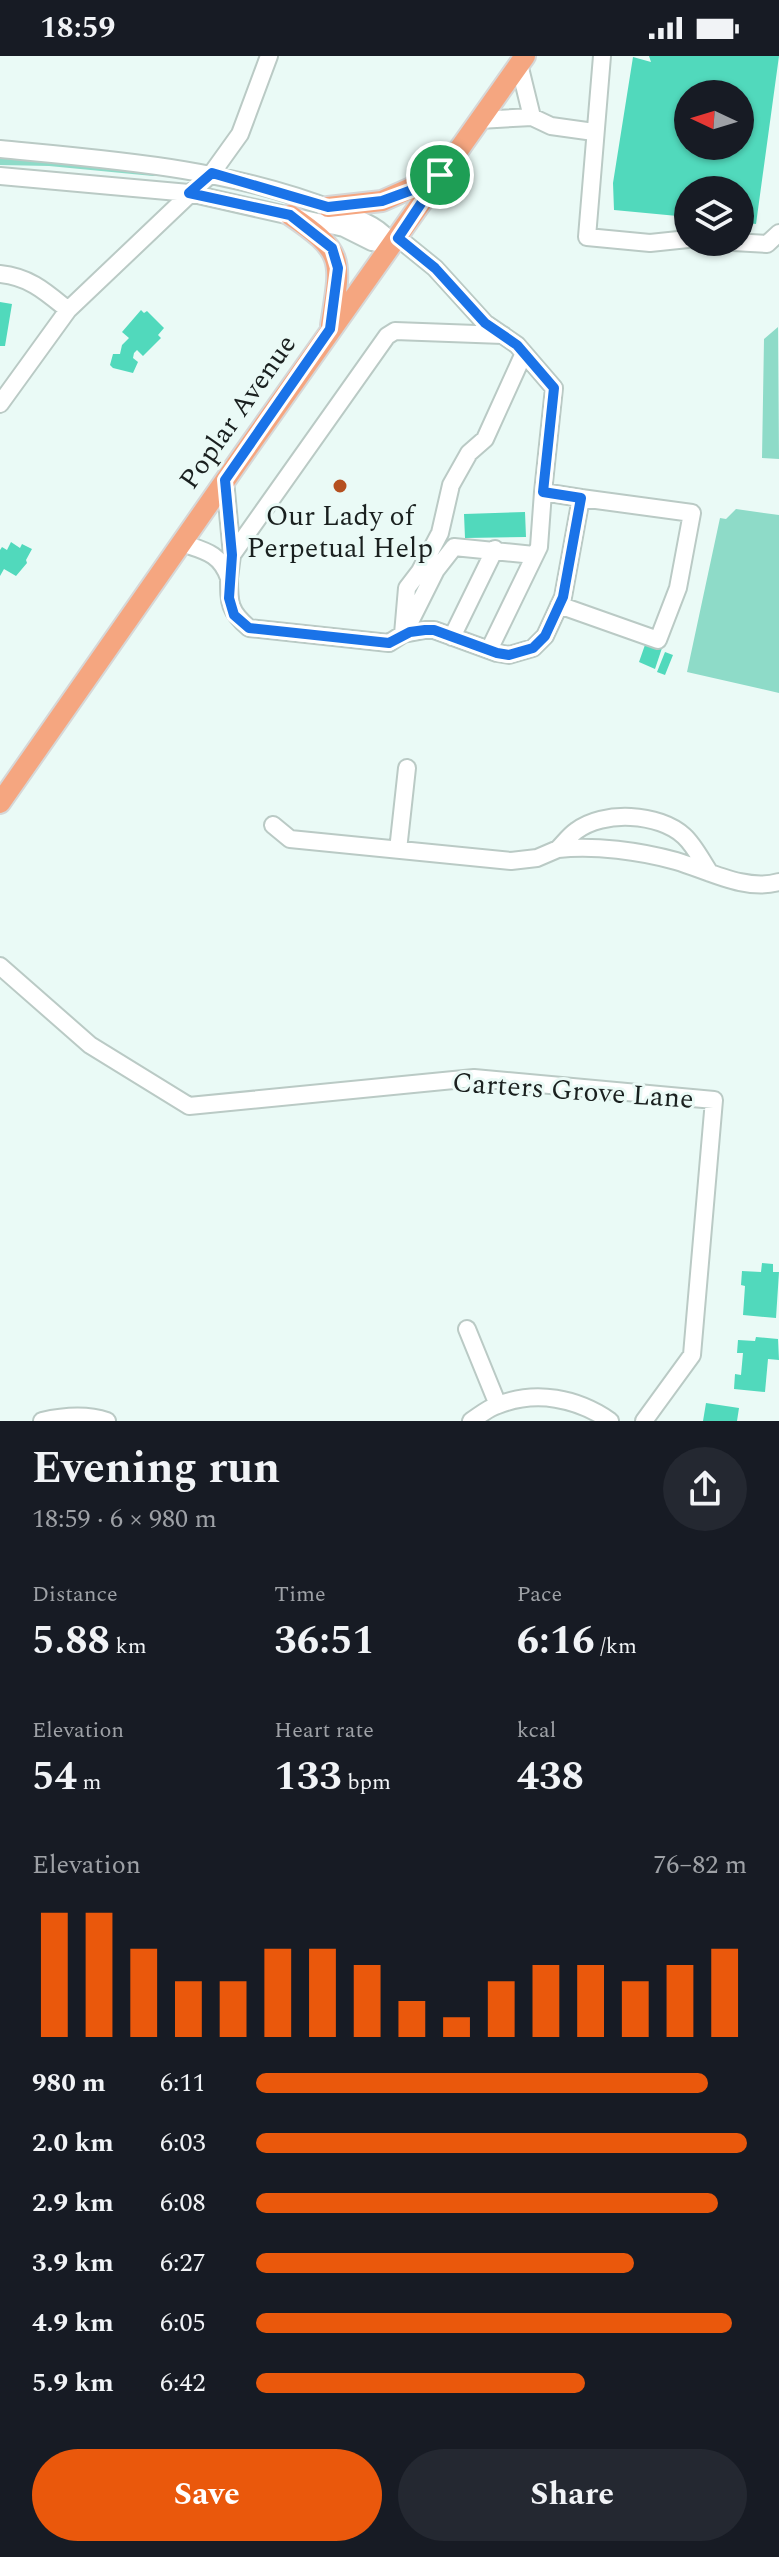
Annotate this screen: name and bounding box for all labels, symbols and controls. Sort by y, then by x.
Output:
text: 18:59 [40,5,115,51]
north arrow [674,80,754,160]
map controls [674,80,754,256]
pin [406,141,474,209]
icon: arrive [418,153,462,197]
button: layers [674,176,754,256]
street label: Poplar Avenue [169,326,307,498]
marker: Our Lady of Perpetual Help [331,477,349,495]
place label: Our Lady of Perpetual Help [247,495,433,570]
street label: Carters Grove Lane [451,1061,695,1121]
text: Evening run [32,1435,280,1502]
button: share [663,1447,747,1531]
text: 18:59 · 6 × 980 m [32,1499,217,1539]
text: Distance [32,1578,118,1611]
text: Time [274,1578,326,1611]
text: Pace [517,1578,562,1611]
text: 5.88 [32,1611,110,1672]
text: 36:51 [274,1611,375,1672]
text: 6:16 [517,1611,595,1672]
text: km [110,1630,147,1663]
text: /km [595,1630,637,1663]
text: Elevation [32,1714,124,1747]
text: Heart rate [274,1714,374,1747]
text: kcal [517,1714,556,1747]
text: 54 [32,1747,77,1808]
text: 133 [274,1747,342,1808]
text: 438 [517,1747,584,1808]
text: m [77,1766,101,1799]
text: bpm [342,1766,391,1799]
text: Elevation [32,1845,141,1885]
text: 76–82 m [653,1845,747,1885]
text: 980 m [32,2063,106,2103]
text: 6:11 [160,2063,206,2103]
text: 2.0 km [32,2123,114,2163]
text: 6:03 [160,2123,206,2163]
text: 2.9 km [32,2183,114,2223]
text: 6:08 [160,2183,206,2223]
text: 3.9 km [32,2243,114,2283]
text: 6:27 [160,2243,206,2283]
text: 4.9 km [32,2303,114,2343]
text: 6:05 [160,2303,206,2343]
text: 5.9 km [32,2363,114,2403]
text: 6:42 [160,2363,206,2403]
button: Save [32,2449,382,2541]
button: Share [398,2449,747,2541]

